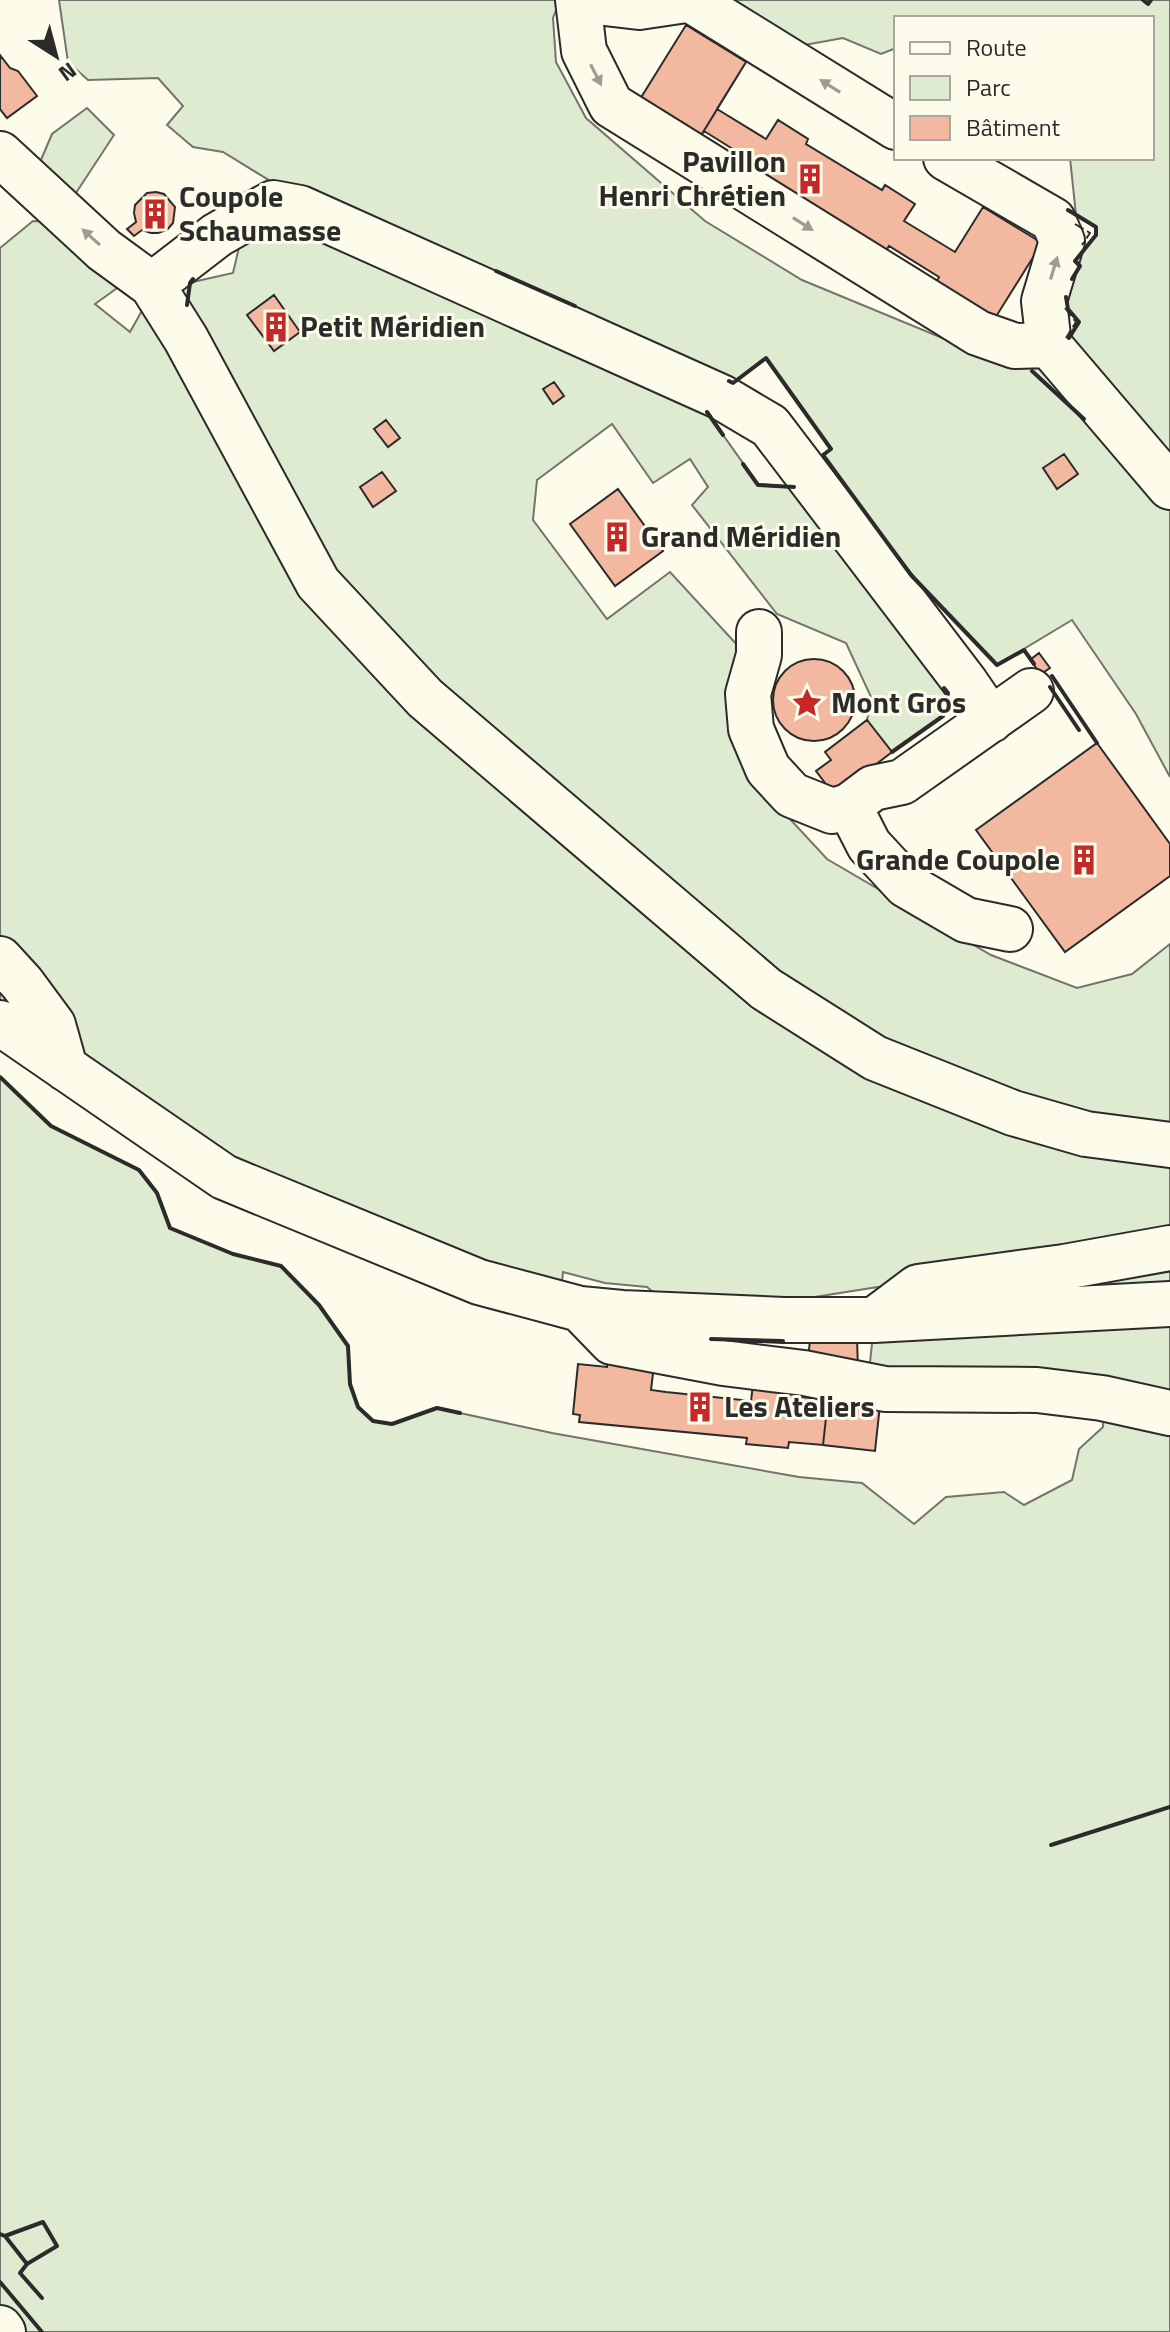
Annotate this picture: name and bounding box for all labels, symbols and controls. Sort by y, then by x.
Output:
north arrow [16,16,96,96]
legend [894,16,1154,160]
text: Route [966,29,1027,65]
text: N [52,54,84,90]
one-way arrow [589,63,603,86]
text: Parc [966,69,1011,105]
one-way arrow [819,79,841,93]
text: Bâtiment [966,109,1060,145]
place label: Pavillon Henri Chrétien [599,138,786,218]
building icon: Pavillon Henri Chrétien [793,162,827,196]
place label: Coupole Schaumasse [179,173,341,253]
building icon: Coupole Schaumasse [138,197,172,231]
one-way arrow [792,217,814,231]
one-way arrow [81,229,100,247]
one-way arrow [1048,256,1061,280]
place label: Petit Méridien [300,303,485,349]
building icon: Petit Méridien [259,310,293,344]
place label: Grand Méridien [641,513,841,559]
building icon: Grand Méridien [600,520,634,554]
place label: Mont Gros [831,679,966,725]
place icon: Mont Gros [790,686,824,720]
place label: Grande Coupole [856,836,1060,882]
building icon: Grande Coupole [1067,843,1101,877]
place label: Les Ateliers [724,1383,875,1429]
building icon: Les Ateliers [683,1390,717,1424]

